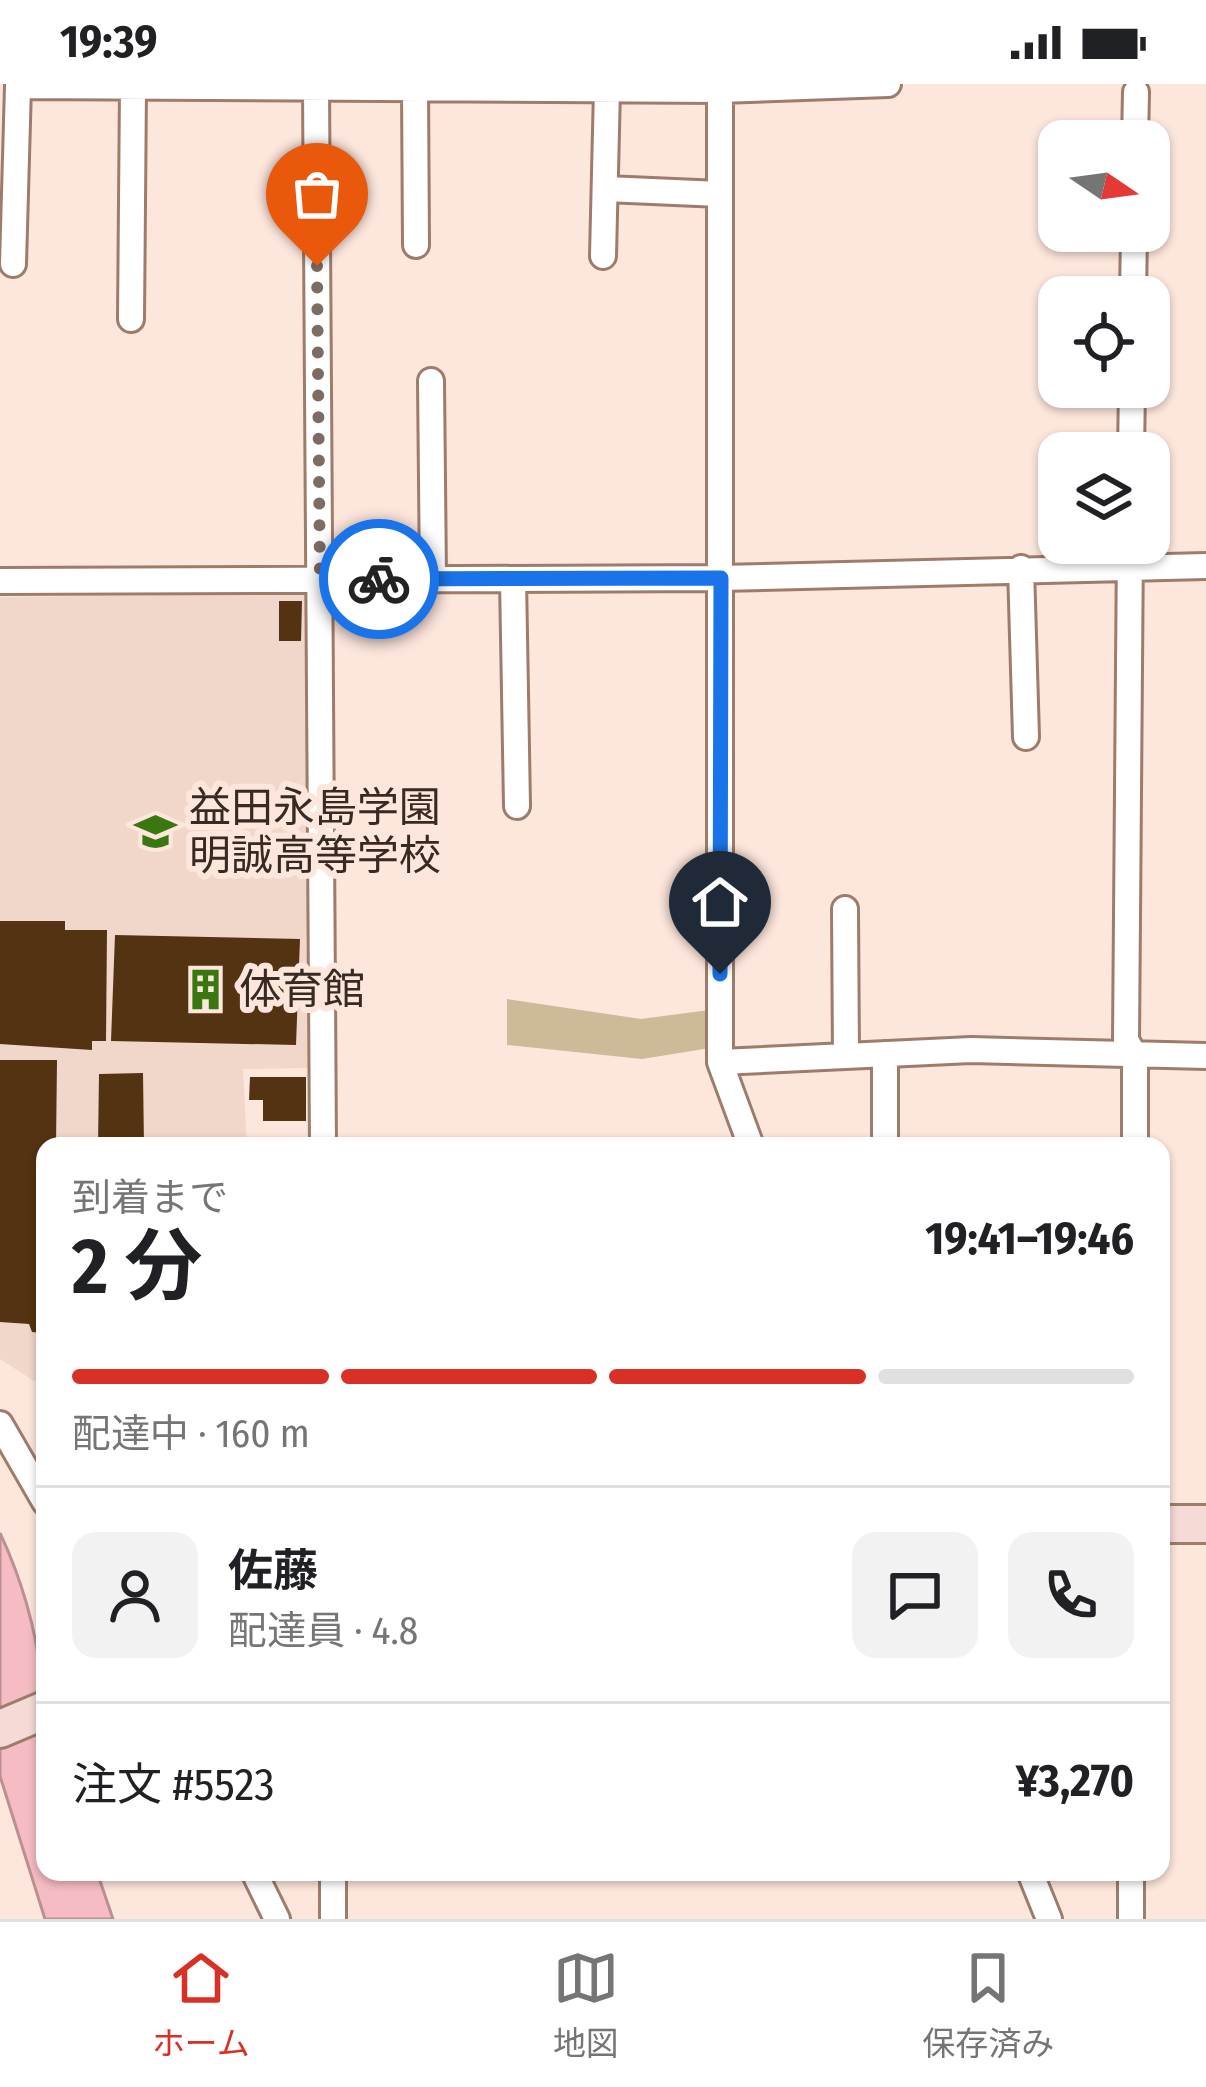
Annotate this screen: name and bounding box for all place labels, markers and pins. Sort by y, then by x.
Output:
pin [266,143,368,266]
place label: 益田永島学園 明誠高等学校 [189,783,441,881]
school or university icon: 益田永島学園 明誠高等学校 [132,809,178,855]
pin [669,851,771,974]
place label: 体育館 [239,965,365,1015]
building icon: 体育館 [182,967,228,1013]

